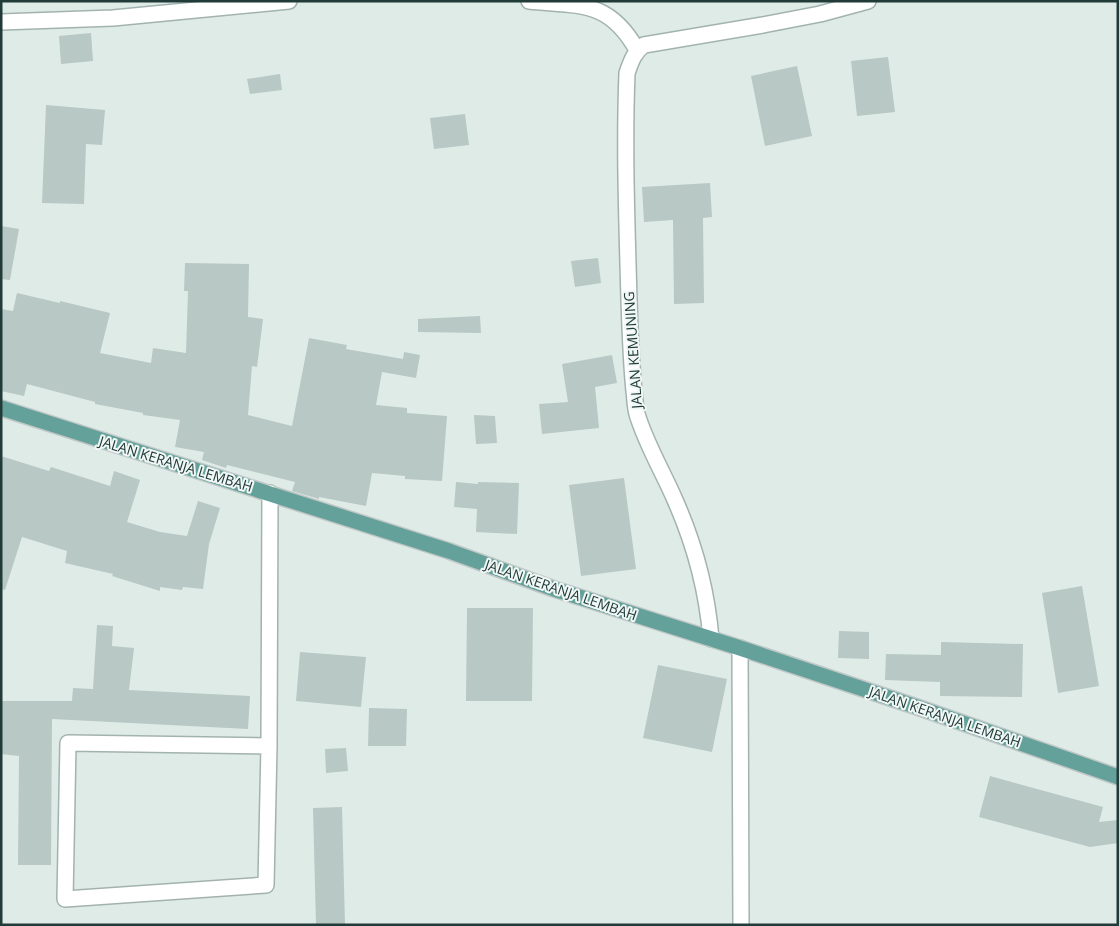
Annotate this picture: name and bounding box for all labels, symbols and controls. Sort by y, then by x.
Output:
street label: JALAN KEMUNING [619,291,646,411]
street label: JALAN KERANJA LEMBAH [95,431,255,496]
street label: JALAN KERANJA LEMBAH [481,554,640,624]
street label: JALAN KERANJA LEMBAH [865,681,1024,751]

